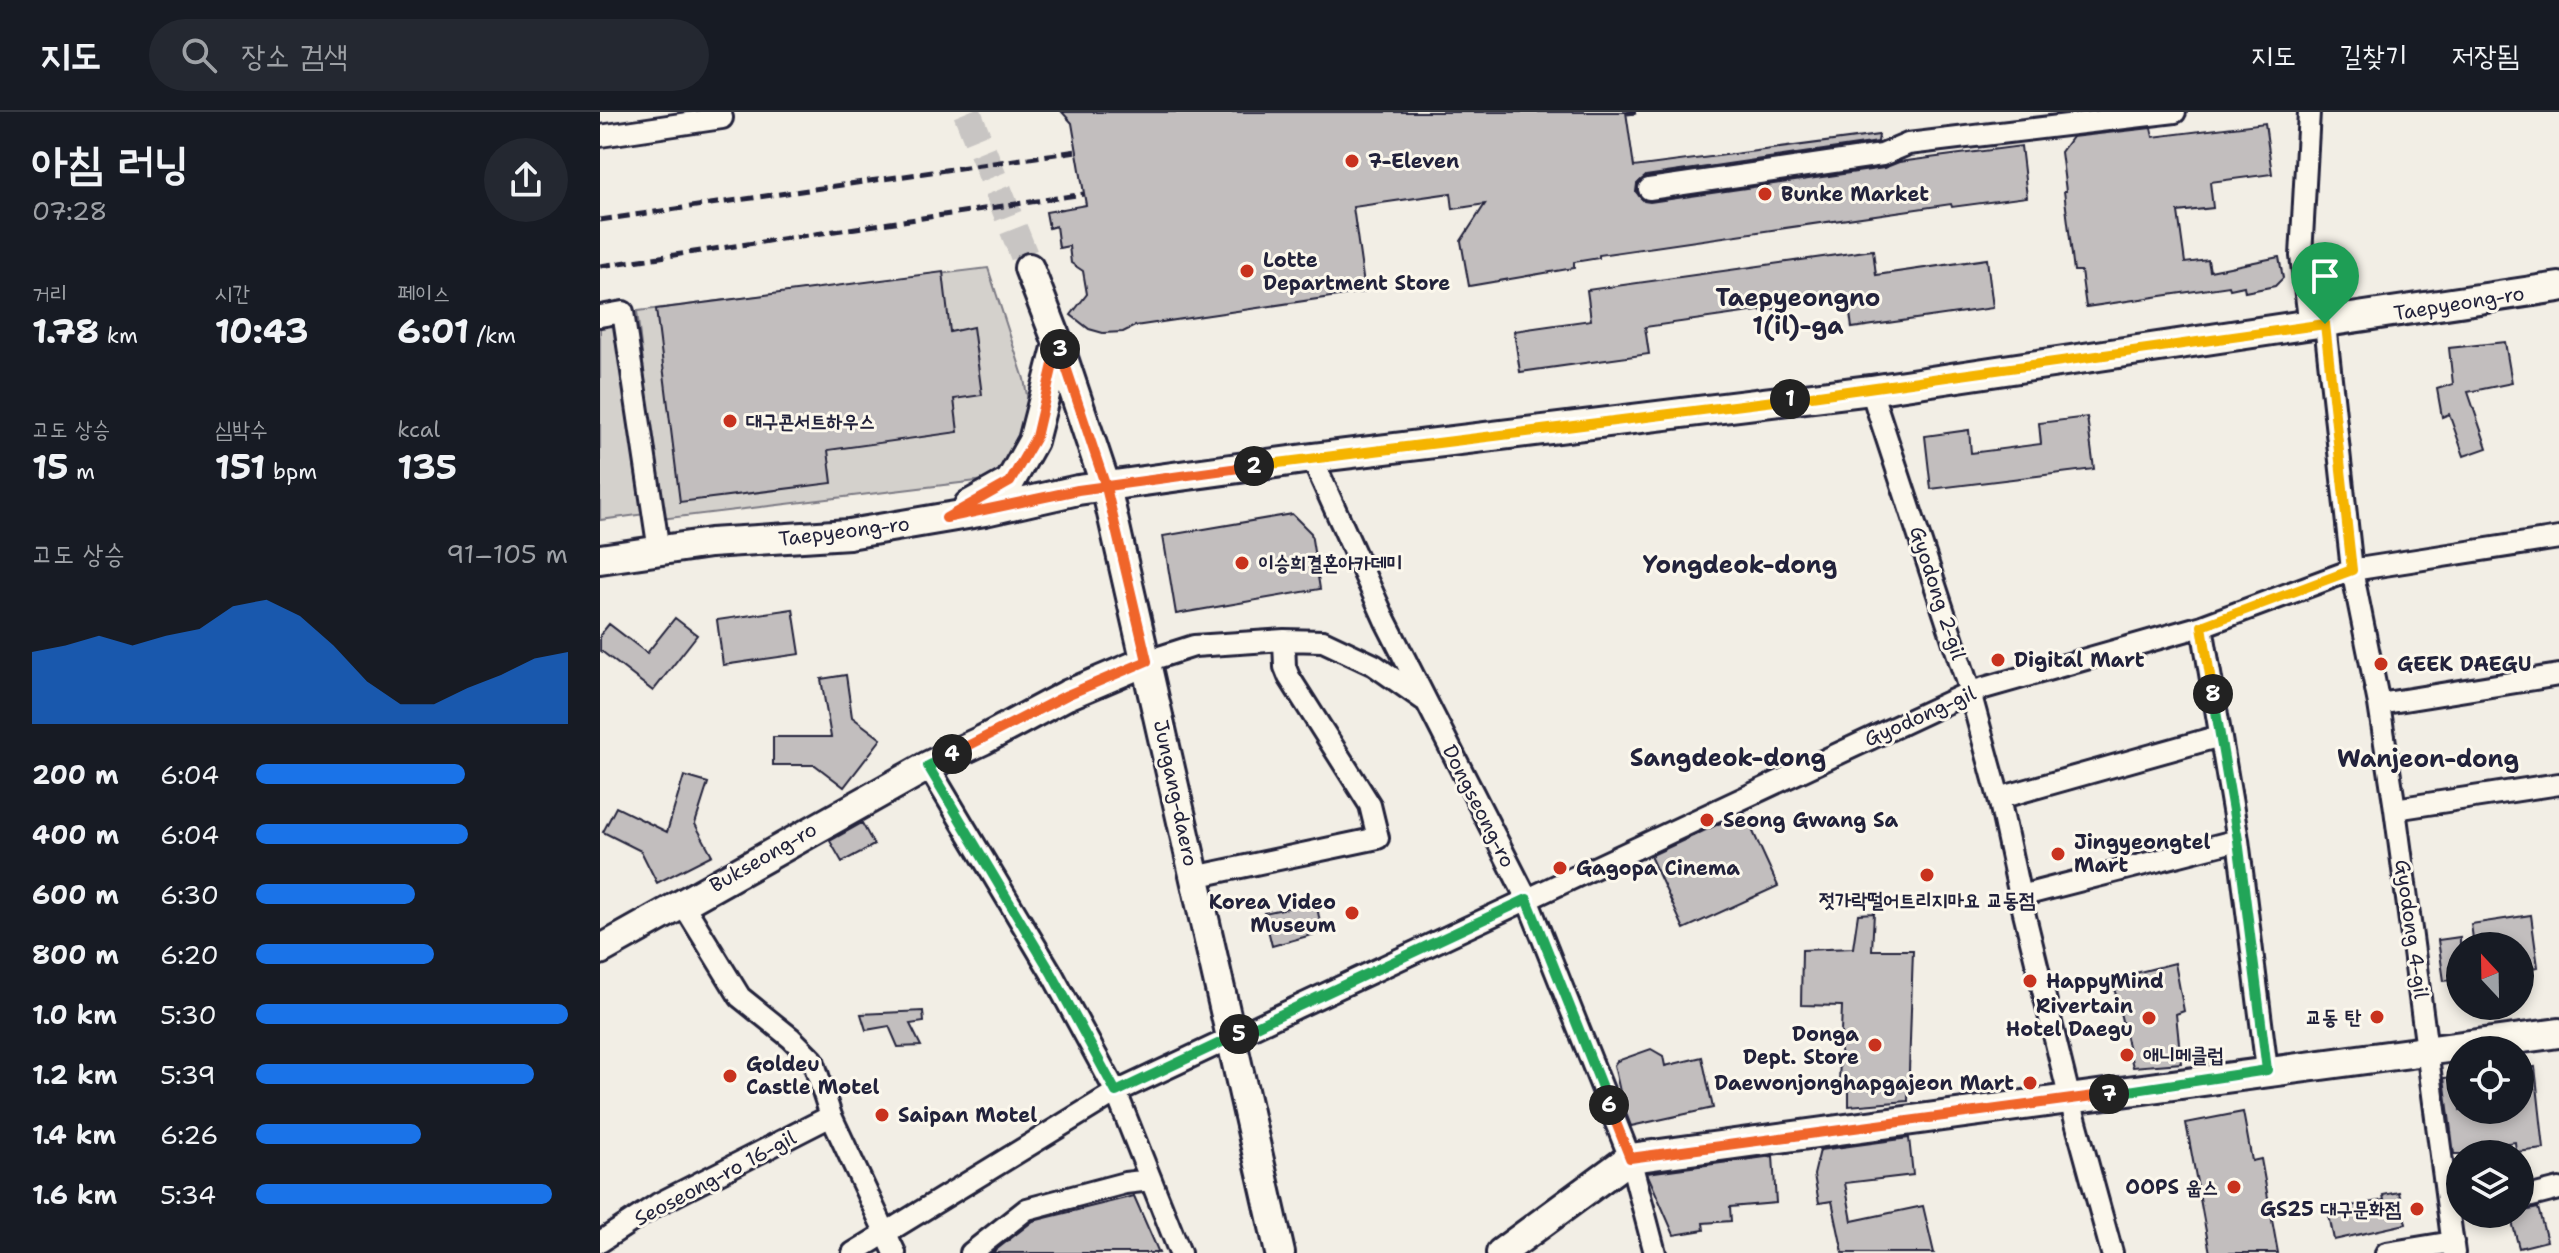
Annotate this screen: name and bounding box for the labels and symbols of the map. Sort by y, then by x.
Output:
place label: 7-Eleven [1368,148,1459,174]
marker: 7-Eleven [1343,152,1361,170]
place label: Bunke Market [1781,181,1929,207]
marker: Bunke Market [1756,185,1774,203]
pin [2291,242,2359,324]
place label: Lotte Department Store [1263,247,1450,296]
marker: Lotte Department Store [1238,262,1256,280]
street label: Taepyeong-ro [2392,280,2526,326]
district label: Taepyeongno 1(il)-ga [1716,282,1880,342]
pin: 3 [1040,329,1080,369]
pin: 1 [1770,379,1810,419]
place label: 대구콘서트하우스 [746,408,875,434]
marker: 대구콘서트하우스 [721,412,739,430]
pin: 2 [1234,446,1274,486]
street label: Taepyeong-ro [777,510,911,552]
street label: Gyodong 2-gil [1904,523,1972,663]
district label: Yongdeok-dong [1643,549,1837,581]
place label: 이승희결혼아카데미 [1258,550,1403,576]
marker: 이승희결혼아카데미 [1233,554,1251,572]
place label: Digital Mart [2014,647,2145,673]
marker: Digital Mart [1989,651,2007,669]
place label: GEEK DAEGU [2397,651,2531,677]
marker: GEEK DAEGU [2372,655,2390,673]
pin: 8 [2193,674,2233,714]
street label: Gyodong-gil [1860,680,1980,752]
street label: Jungang-daero [1148,717,1204,869]
pin: 4 [932,734,972,774]
street label: Dongseong-ro [1437,740,1521,872]
district label: Sangdeok-dong [1630,742,1826,774]
district label: Wanjeon-dong [2337,743,2519,775]
place label: Seong Gwang Sa [1723,807,1898,833]
marker: Seong Gwang Sa [1698,811,1716,829]
street label: Bukseong-ro [705,816,821,898]
place label: Jingyeongtel Mart [2074,829,2210,878]
marker: Jingyeongtel Mart [2049,845,2067,863]
place label: Gagopa Cinema [1576,855,1740,881]
street label: Gyodong 4-gil [2389,858,2435,1000]
marker: Gagopa Cinema [1551,859,1569,877]
marker: 젓가락떨어트리지마요 교동점 [1918,866,1936,884]
place label: 젓가락떨어트리지마요 교동점 [1819,887,2035,913]
place label: Korea Video Museum [1209,889,1336,938]
marker: Korea Video Museum [1343,904,1361,922]
north arrow [2446,932,2534,1020]
place label: HappyMind [2046,968,2164,994]
marker: HappyMind [2021,972,2039,990]
place label: Rivertain Hotel Daegu [2006,993,2133,1042]
place label: 교동 탄 [2306,1004,2362,1030]
marker: 교동 탄 [2368,1008,2386,1026]
marker: Rivertain Hotel Daegu [2140,1009,2158,1027]
pin: 5 [1219,1014,1259,1054]
place label: Donga Dept. Store [1743,1021,1859,1070]
marker: Donga Dept. Store [1866,1036,1884,1054]
place label: 애니메클럽 [2143,1042,2223,1068]
marker: 애니메클럽 [2118,1046,2136,1064]
place label: Goldeu Castle Motel [746,1051,880,1100]
marker: Goldeu Castle Motel [721,1067,739,1085]
place label: Daewonjonghapgajeon Mart [1714,1070,2014,1096]
marker: Daewonjonghapgajeon Mart [2021,1074,2039,1092]
pin: 7 [2089,1074,2129,1114]
pin: 6 [1589,1085,1629,1125]
place label: Saipan Motel [898,1102,1037,1128]
marker: Saipan Motel [873,1106,891,1124]
street label: Seoseong-ro 16-gil [630,1124,800,1232]
place label: OOPS 웁스 [2125,1174,2218,1200]
marker: OOPS 웁스 [2225,1178,2243,1196]
place label: GS25 대구문화점 [2260,1196,2401,1222]
marker: GS25 대구문화점 [2408,1200,2426,1218]

